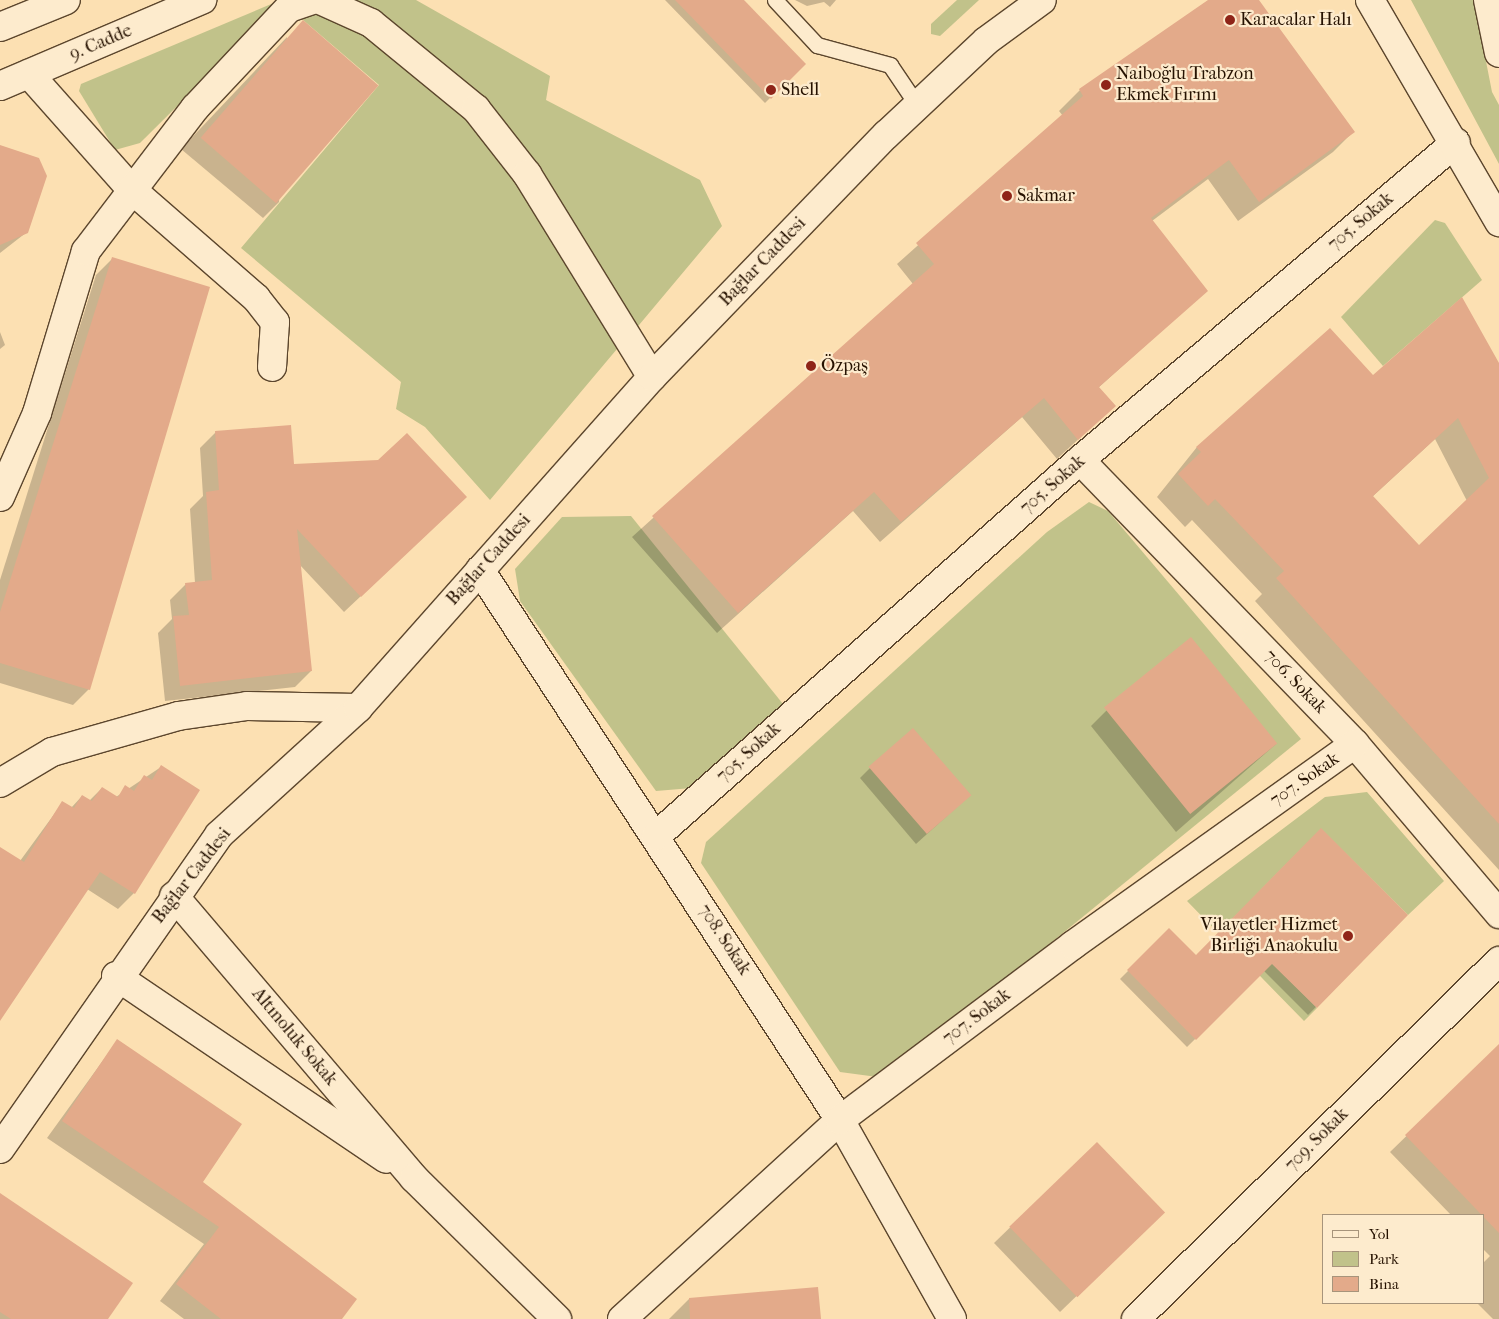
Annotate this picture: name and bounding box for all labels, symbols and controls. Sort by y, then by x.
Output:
place label: Karacalar Halı [1240,9,1352,31]
marker: Karacalar Halı [1224,14,1236,26]
street label: 9. Cadde [67,20,135,66]
place label: Naiboğlu Trabzon Ekmek Fırını [1116,64,1254,106]
place label: Shell [781,79,819,101]
marker: Naiboğlu Trabzon Ekmek Fırını [1100,79,1112,91]
marker: Shell [765,84,777,96]
place label: Sakmar [1017,185,1075,207]
street label: 705. Sokak [1324,188,1398,256]
marker: Sakmar [1001,190,1013,202]
street label: Bağlar Caddesi [715,213,811,311]
place label: Özpaş [821,355,868,377]
marker: Özpaş [805,360,817,372]
street label: 705. Sokak [1016,451,1090,519]
street label: Bağlar Caddesi [442,510,536,610]
street label: 706. Sokak [1259,645,1331,719]
street label: 705. Sokak [713,719,785,787]
street label: 707. Sokak [1266,748,1344,812]
street label: Bağlar Caddesi [148,824,236,928]
street label: 708. Sokak [693,901,755,979]
place label: Vilayetler Hizmet Birliği Anaokulu [1200,915,1338,958]
marker: Vilayetler Hizmet Birliği Anaokulu [1342,930,1354,942]
street label: Altınoluk Sokak [247,984,341,1090]
street label: 707. Sokak [939,984,1015,1050]
street label: 709. Sokak [1281,1104,1353,1176]
legend [1322,1214,1484,1304]
text: Yol [1369,1225,1389,1243]
text: Park [1369,1250,1399,1268]
text: Bina [1369,1275,1399,1293]

